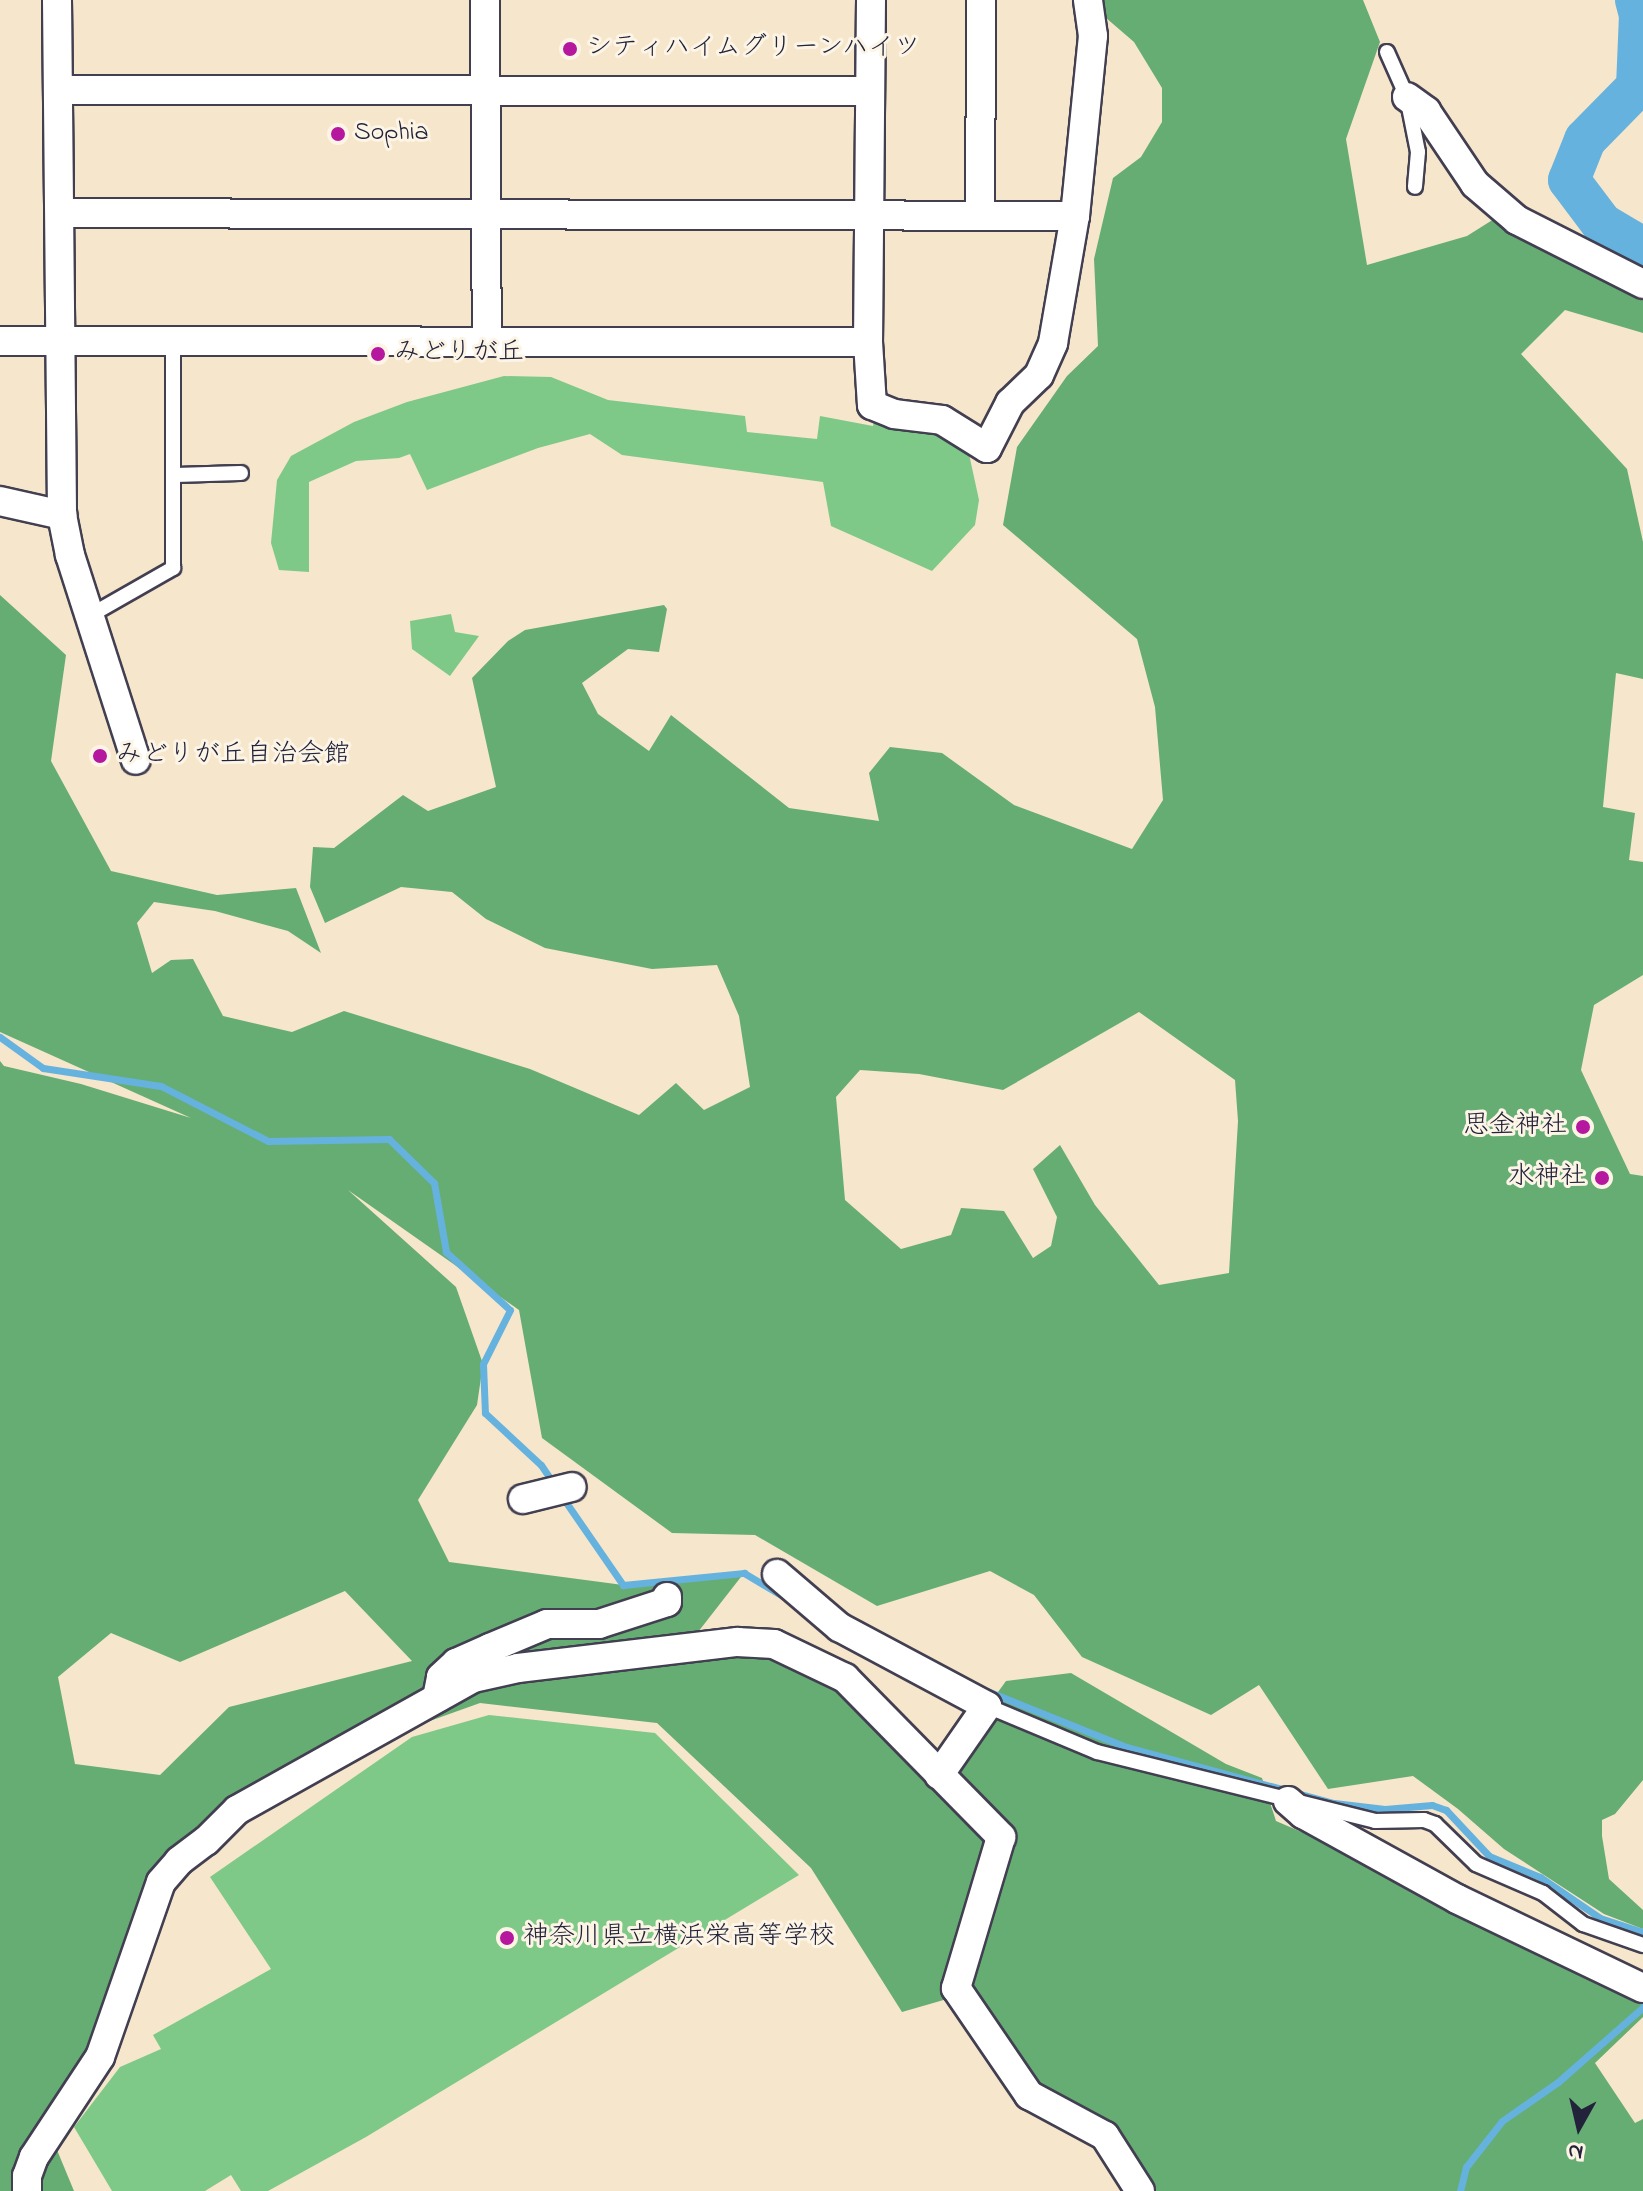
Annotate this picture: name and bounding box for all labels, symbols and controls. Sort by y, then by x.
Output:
place label: シティハイムグリーンハイツ [586,33,924,65]
marker: シティハイムグリーンハイツ [561,40,579,58]
place label: Sophia [354,118,429,150]
marker: Sophia [329,125,347,143]
place label: みどりが丘 [394,338,524,370]
marker: みどりが丘 [369,345,387,363]
place label: みどりが丘自治会館 [116,740,350,772]
marker: みどりが丘自治会館 [91,747,109,765]
place label: 思金神社 [1463,1111,1567,1143]
marker: 思金神社 [1574,1118,1592,1136]
place label: 水神社 [1508,1162,1586,1194]
marker: 水神社 [1593,1169,1611,1187]
place label: 神奈川県立横浜栄高等学校 [523,1922,835,1954]
marker: 神奈川県立横浜栄高等学校 [498,1929,516,1947]
north arrow [1539,2087,1619,2167]
text: N [1566,2134,1585,2168]

